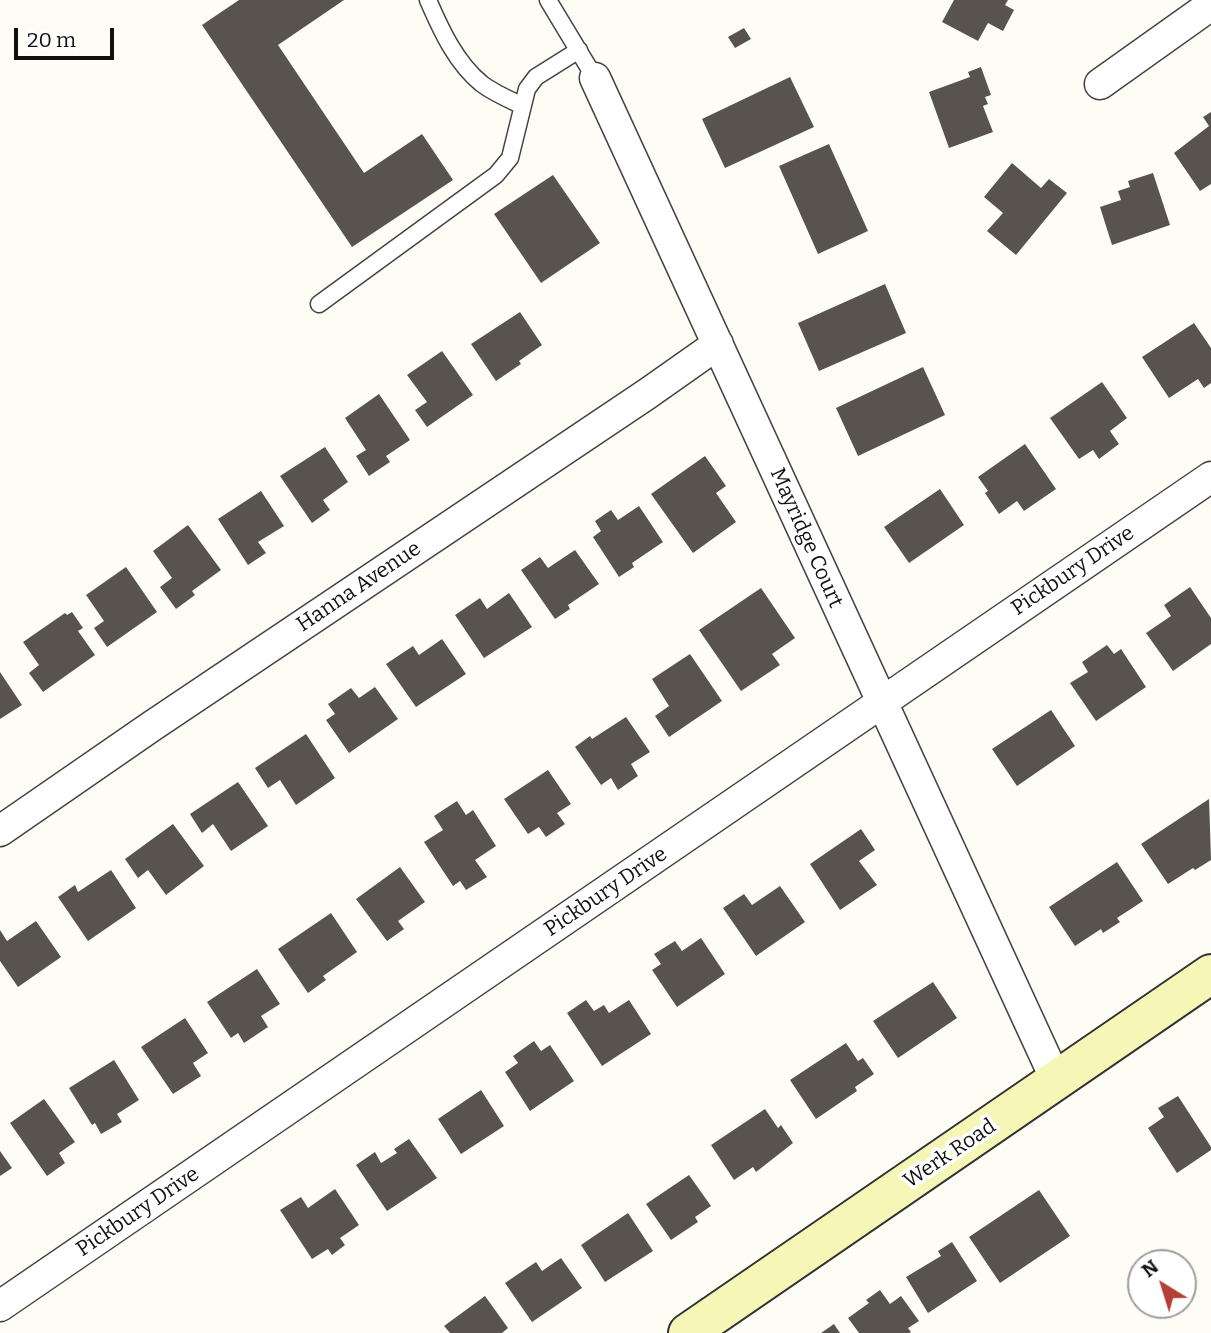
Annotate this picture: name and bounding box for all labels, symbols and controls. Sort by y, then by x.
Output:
scale bar [18,14,117,58]
text: 20 m [27,27,76,53]
street label: Mayridge Court [764,464,848,612]
street label: Pickbury Drive [1007,521,1139,621]
street label: Hanna Avenue [292,536,426,638]
street label: Pickbury Drive [540,842,672,942]
street label: Werk Road [899,1114,1001,1194]
street label: Pickbury Drive [72,1162,204,1262]
north arrow [1127,1249,1197,1319]
text: N [1137,1255,1163,1282]

